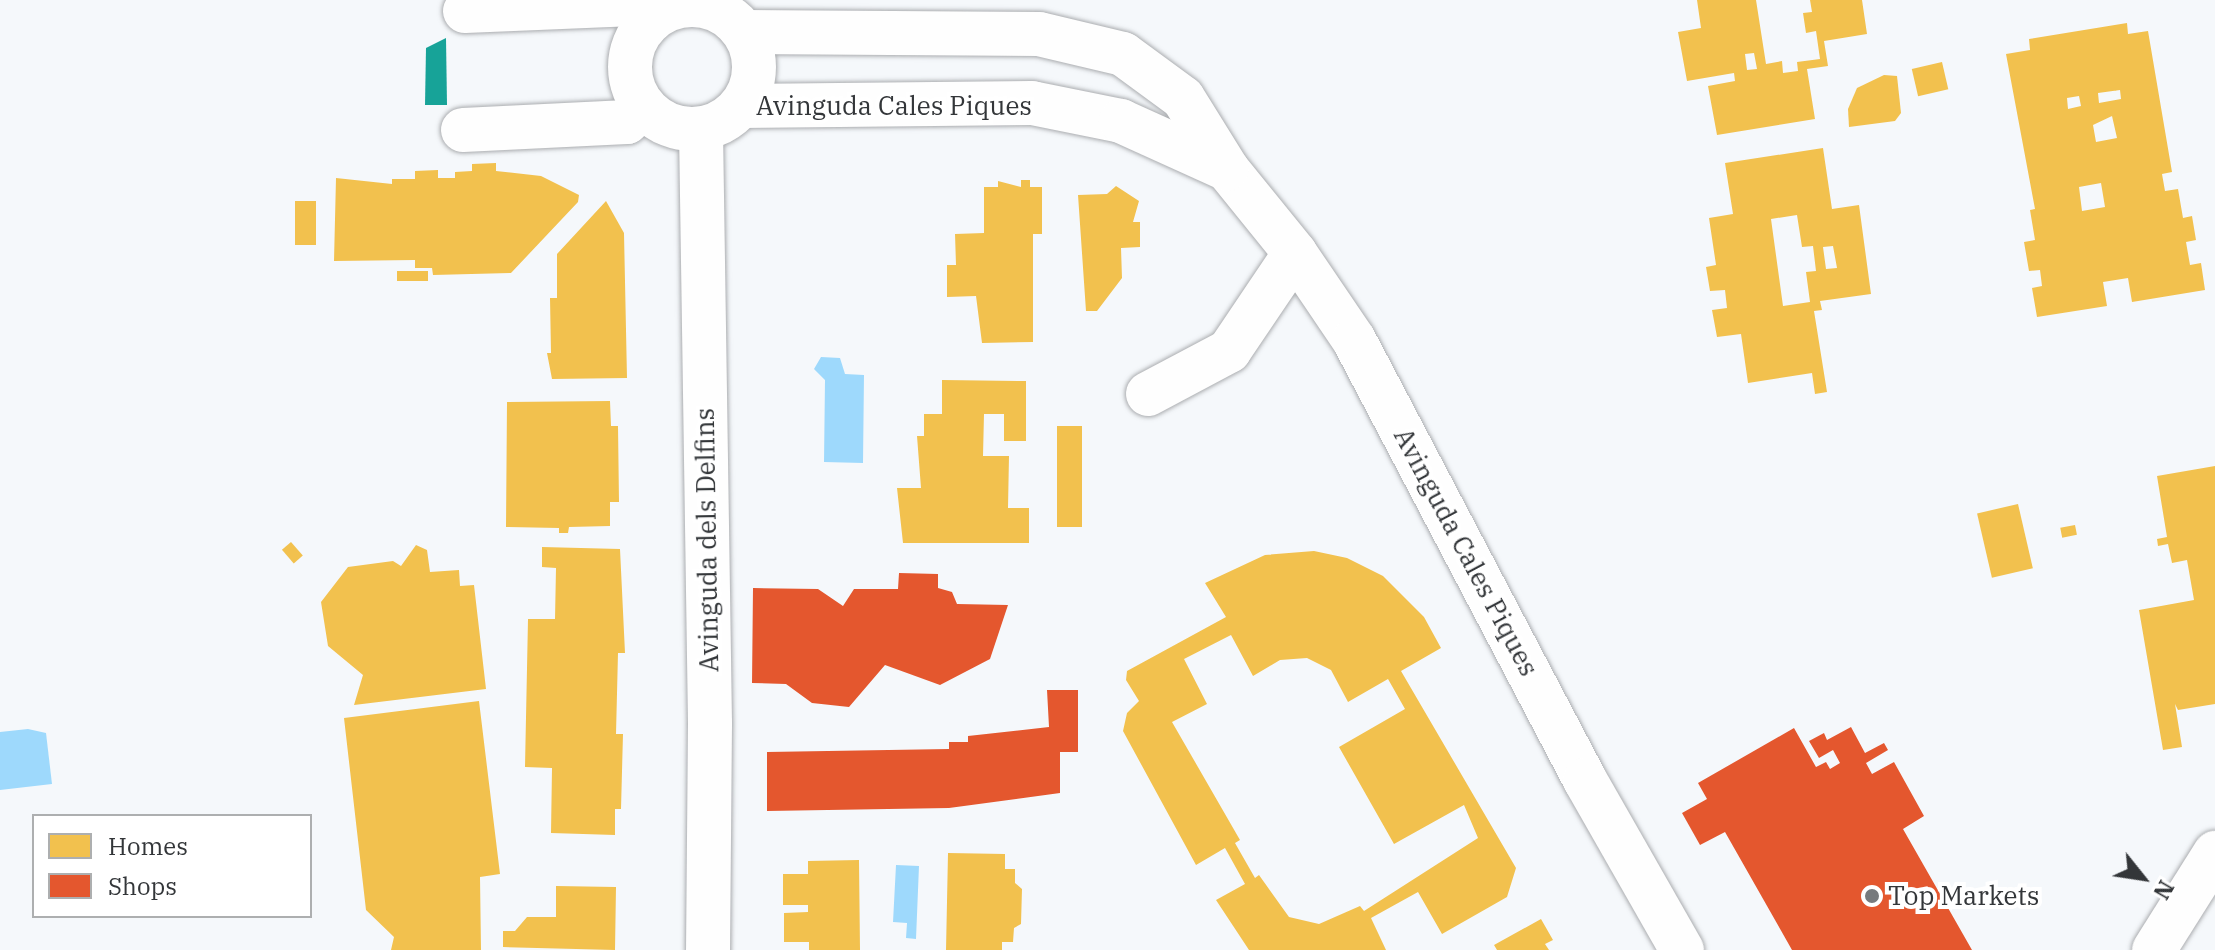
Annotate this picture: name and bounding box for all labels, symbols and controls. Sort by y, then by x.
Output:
street label: Avinguda Cales Piques [756,90,1032,122]
street label: Avinguda dels Delfins [689,408,725,672]
street label: Avinguda Cales Piques [1387,423,1545,681]
legend [32,814,312,918]
text: Homes [108,830,188,862]
north arrow [2103,838,2183,918]
text: Shops [108,870,177,902]
text: N [2147,875,2181,905]
place label: Top Markets [1888,880,2039,912]
marker: Top Markets [1863,887,1881,905]

